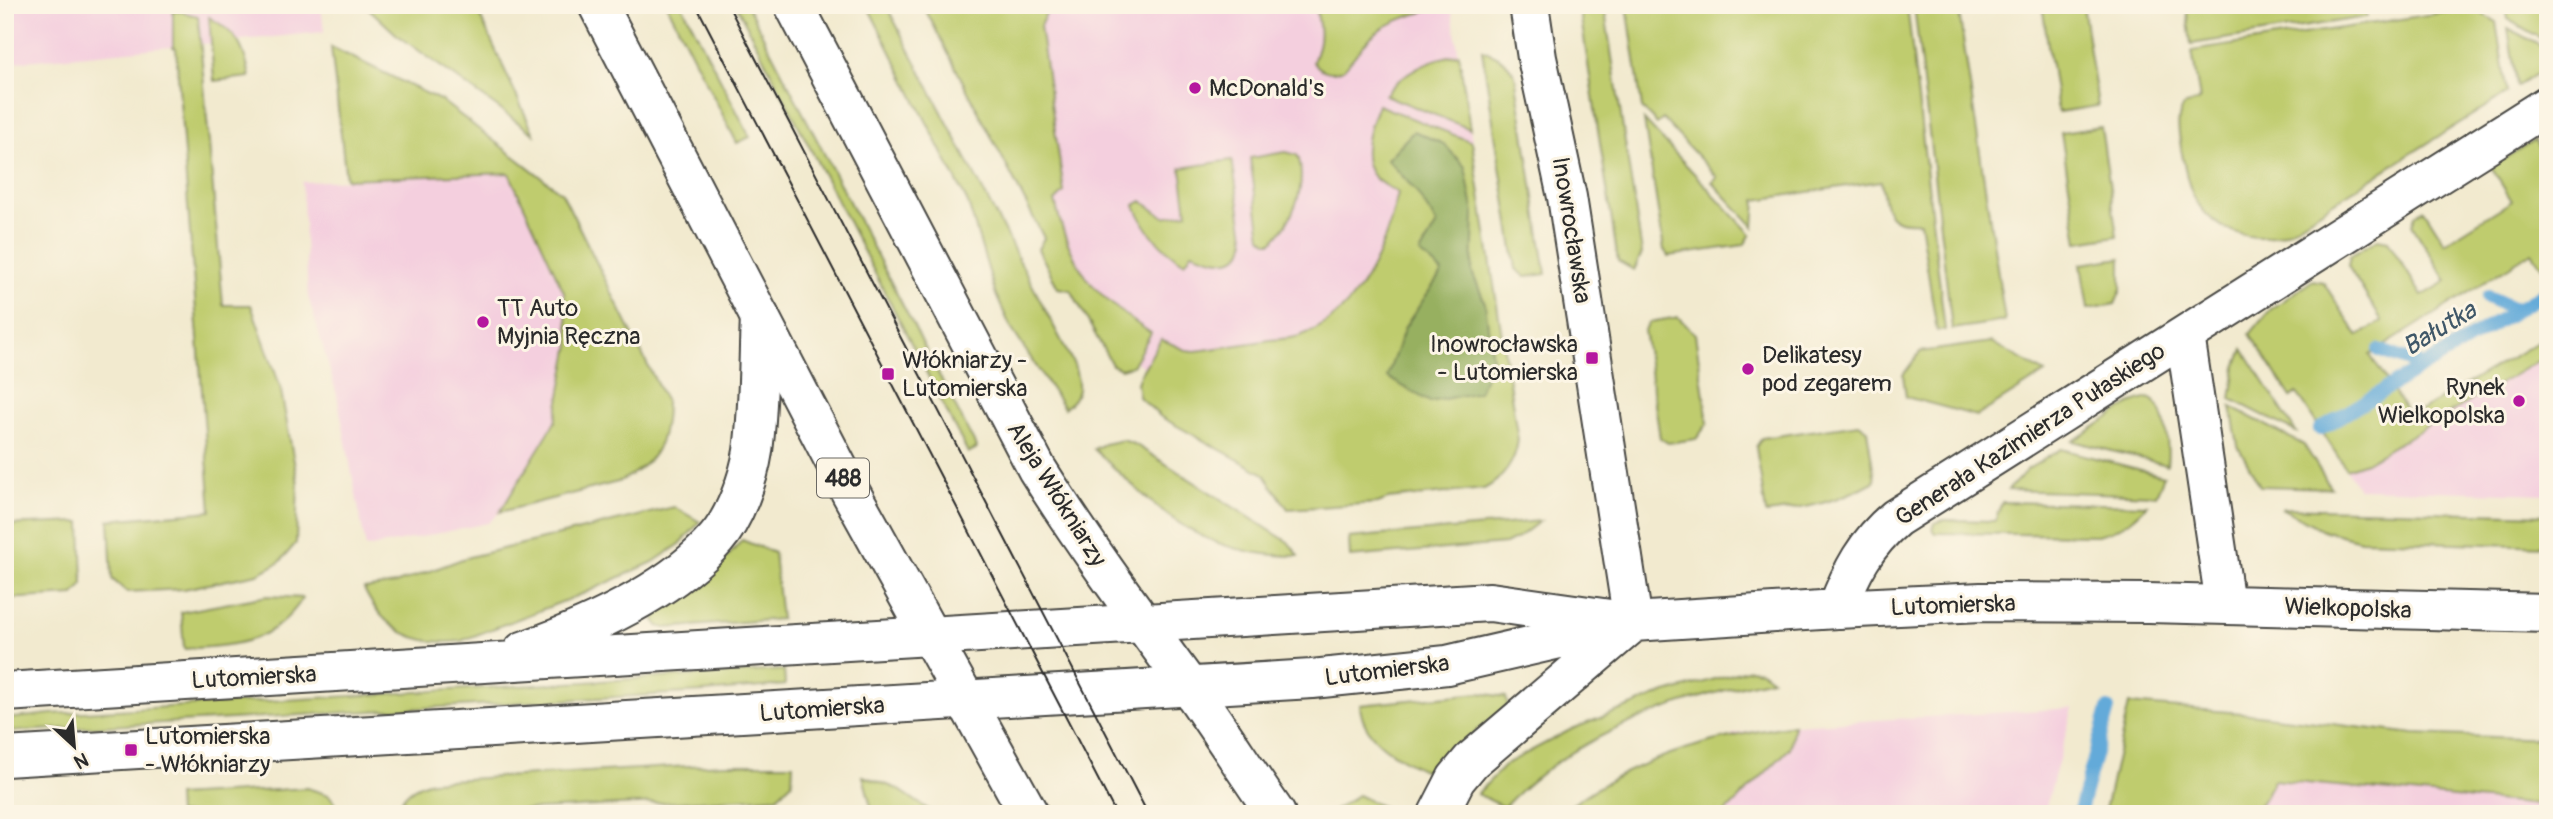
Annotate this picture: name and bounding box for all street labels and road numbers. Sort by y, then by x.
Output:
street label: Inowrocławska [1546,155,1597,305]
street label: Generała Kazimierza Pułaskiego [1890,336,2171,533]
street label: Aleja Włókniarzy [1001,417,1113,572]
road number: 488 [817,458,869,498]
street label: Lutomierska [1890,589,2016,622]
street label: Wielkopolska [2284,592,2412,625]
street label: Lutomierska [1323,648,1451,693]
street label: Lutomierska [191,660,317,695]
street label: Lutomierska [759,691,886,728]

